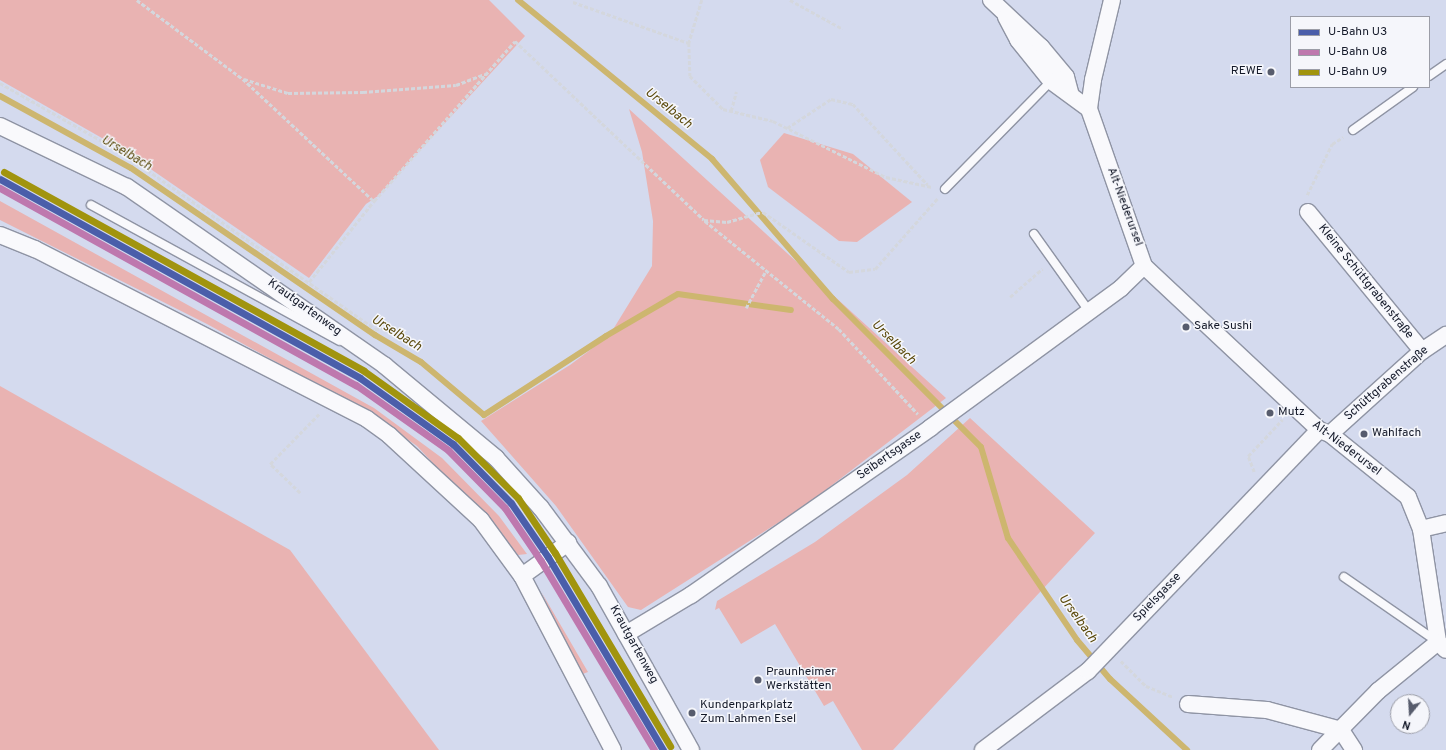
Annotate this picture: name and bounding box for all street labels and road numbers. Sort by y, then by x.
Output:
street label: Alt-Niederursel [1103,166,1145,248]
street label: Kleine Schüttgrabenstraße [1314,222,1416,342]
street label: Krautgartenweg [264,276,344,340]
street label: Schüttgrabenstraße [1342,344,1432,424]
street label: Alt-Niederursel [1309,418,1383,480]
street label: Seibertsgasse [855,428,925,484]
street label: Spielsgasse [1131,570,1185,626]
street label: Krautgartenweg [605,603,661,687]

